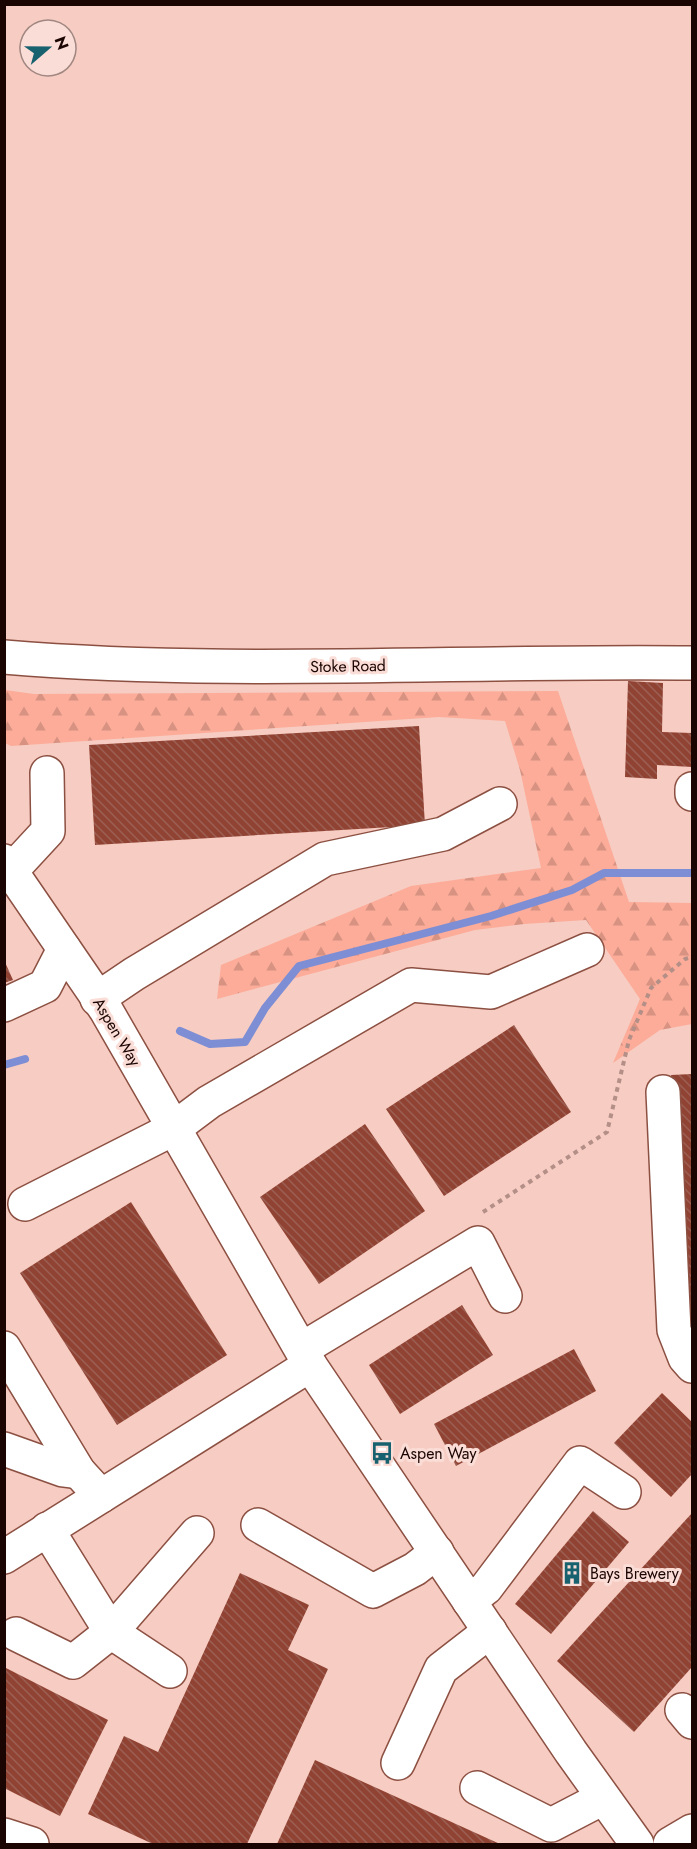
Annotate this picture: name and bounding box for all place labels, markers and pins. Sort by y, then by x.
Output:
bus stop icon: Aspen Way [369,1440,395,1466]
place label: Aspen Way [400,1442,477,1465]
building icon: Bays Brewery [559,1560,585,1586]
place label: Bays Brewery [590,1562,680,1585]

